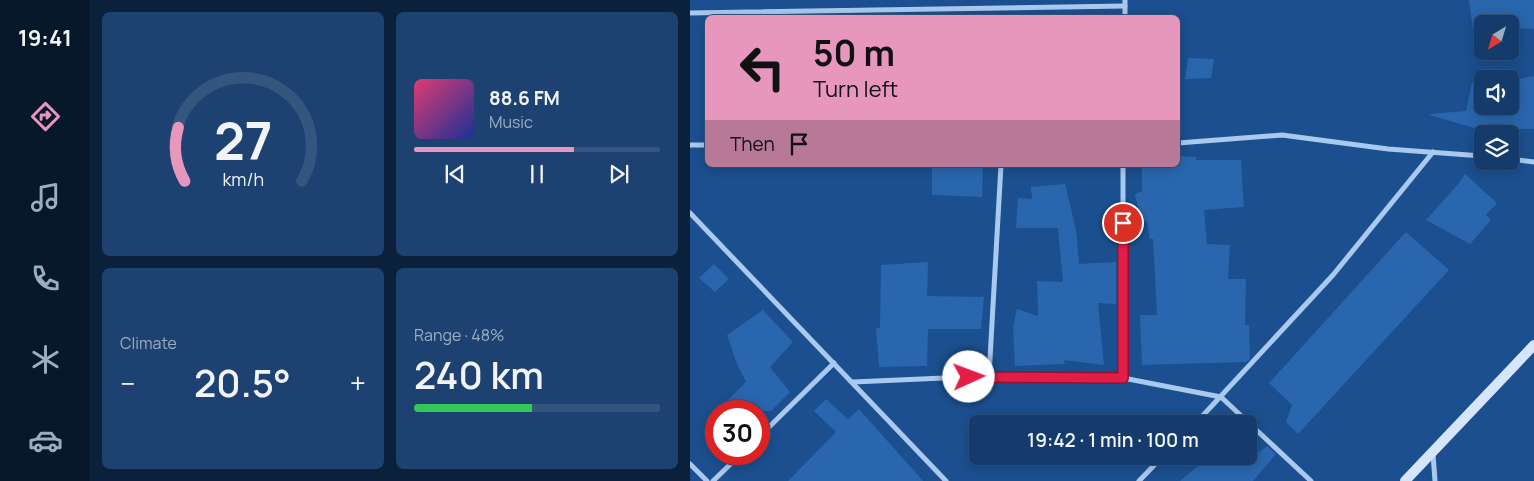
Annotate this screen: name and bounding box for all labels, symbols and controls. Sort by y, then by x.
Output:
north arrow [1474,15,1519,60]
map controls [1474,15,1519,170]
text: 19:41 [18,23,72,53]
text: 50 m [813,29,895,77]
icon: left [730,35,795,100]
button: sound [1474,70,1519,115]
text: Turn left [813,74,898,104]
text: 88.6 FM [489,85,560,111]
icon: directions [28,99,63,134]
text: 27 [214,105,272,176]
text: Music [489,111,533,133]
button: layers [1474,125,1519,170]
icon: arrive [785,130,813,158]
text: Then [730,131,775,157]
icon: previous [441,160,469,188]
icon: pause [523,160,551,188]
icon: next [605,160,633,188]
text: km/h [222,167,264,191]
icon: music [28,180,63,215]
pin [1102,202,1144,244]
icon: arrive [1109,209,1137,237]
icon: phone [28,261,63,296]
text: Range · 48% [414,324,504,346]
text: Climate [120,332,177,354]
icon: climate [28,342,63,377]
text: 240 km [414,348,544,400]
position arrow [942,350,994,402]
text: 20.5° [194,356,291,408]
text: − [120,364,135,402]
text: + [350,364,366,402]
speed limit sign: 30 [705,400,770,465]
icon: car [28,423,63,458]
text: 19:42 · 1 min · 100 m [1027,427,1199,453]

